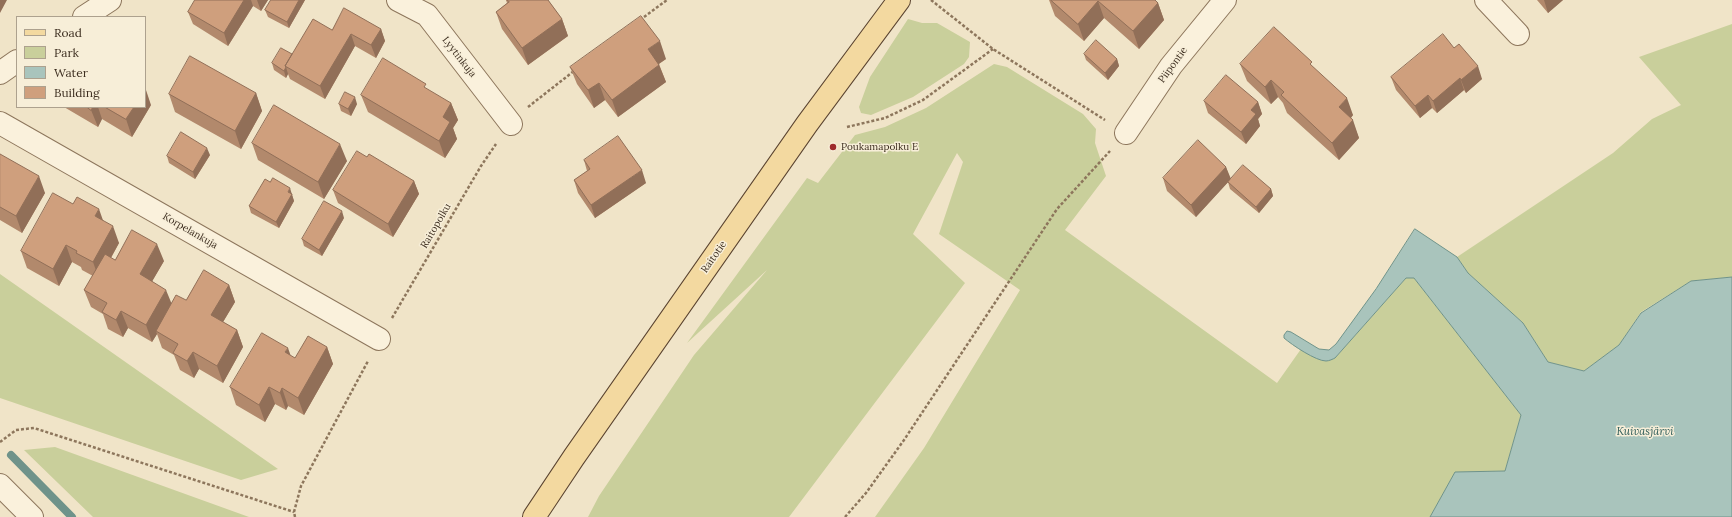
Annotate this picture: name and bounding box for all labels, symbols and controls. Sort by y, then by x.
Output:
legend [16,16,146,108]
text: Road [54,25,82,40]
street label: Lyytinkuja [439,34,479,80]
text: Park [54,45,79,60]
street label: Piipontie [1156,45,1190,85]
text: Water [54,65,88,80]
text: Building [54,85,100,100]
place label: Poukamapolku E [841,141,918,153]
marker: Poukamapolku E [828,142,838,152]
street label: Raitopolku [418,201,454,251]
street label: Korpelankuja [160,210,220,252]
street label: Raitotie [699,239,729,275]
water label: Kuivasjärvi [1616,425,1674,439]

